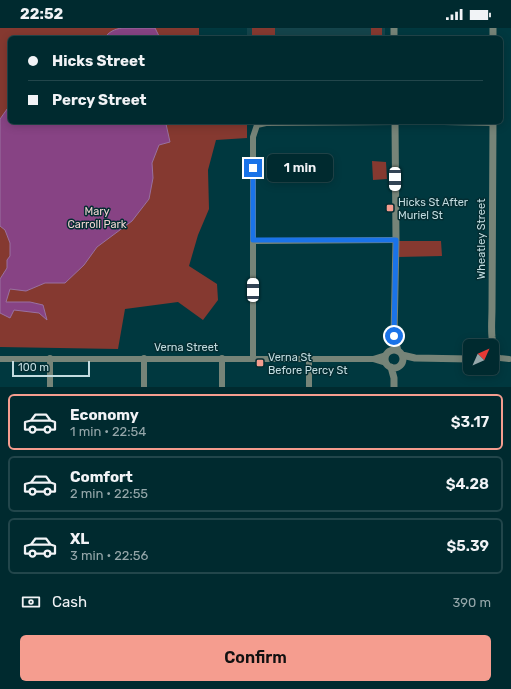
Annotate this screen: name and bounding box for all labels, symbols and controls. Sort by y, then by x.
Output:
text: 22:52 [20,5,63,23]
text: Hicks Street [52,52,145,70]
text: Percy Street [52,91,147,109]
callout: 1 min [267,154,333,182]
route end [244,159,262,177]
text: 1 min [284,160,316,175]
car [389,167,401,191]
place label: Hicks St After Muriel St [398,196,469,222]
street label: Wheatley Street [475,198,488,279]
marker: Hicks St After Muriel St [385,203,395,213]
park label: Mary Carroll Park [68,205,127,231]
car [247,278,259,302]
route start [385,327,403,345]
north arrow [463,339,499,375]
map controls [463,339,499,375]
street label: Verna Street [154,341,219,354]
place label: Verna St Before Percy St [268,351,348,377]
marker: Verna St Before Percy St [255,358,265,368]
scale bar [12,359,90,378]
text: 100 m [18,361,49,374]
icon: car [22,404,58,440]
text: Economy [70,406,139,424]
text: $3.17 [451,413,489,431]
text: 1 min · 22:54 [70,424,146,439]
icon: car [22,466,58,502]
text: Comfort [70,468,133,486]
text: $4.28 [446,475,489,493]
text: 2 min · 22:55 [70,486,148,501]
icon: car [22,528,58,564]
text: XL [70,530,89,548]
text: $5.39 [447,537,489,555]
text: 3 min · 22:56 [70,548,148,563]
icon: cash [20,591,42,613]
text: Cash [52,593,87,611]
text: 390 m [452,595,491,610]
button: Confirm [20,635,491,681]

